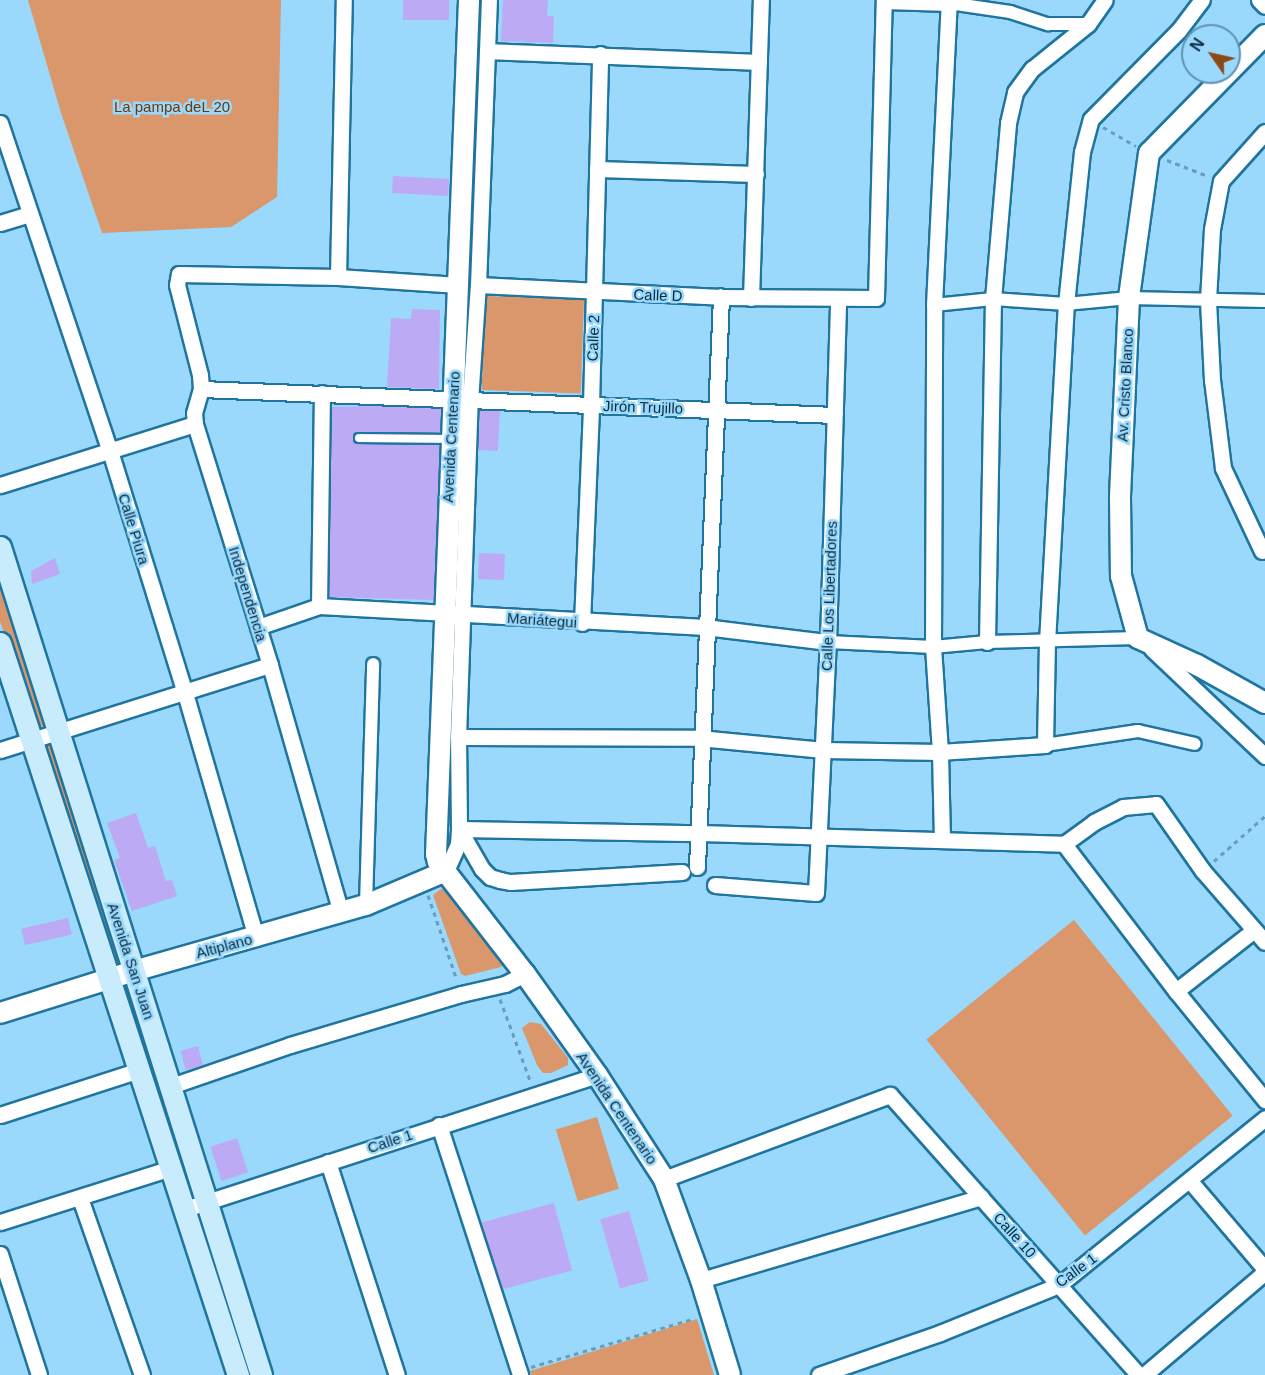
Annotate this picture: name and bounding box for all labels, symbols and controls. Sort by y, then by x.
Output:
north arrow [1181,24,1241,84]
text: N [1187,35,1208,54]
park label: La pampa deL 20 [114,98,230,116]
street label: Calle D [633,285,683,305]
street label: Calle 2 [583,314,603,362]
street label: Av. Cristo Blanco [1113,328,1137,442]
street label: Avenida Centenario [439,371,463,503]
street label: Jirón Trujillo [603,397,683,417]
street label: Calle Piura [115,491,153,567]
street label: Calle Los Libertadores [817,521,841,671]
street label: Independencia [225,544,271,644]
street label: Mariátegui [506,609,578,631]
street label: Avenida San Juan [104,900,158,1022]
street label: Altiplano [194,930,254,962]
street label: Avenida Centenario [573,1048,661,1168]
street label: Calle 1 [365,1125,415,1157]
street label: Calle 10 [990,1209,1040,1261]
street label: Calle 1 [1052,1249,1100,1291]

